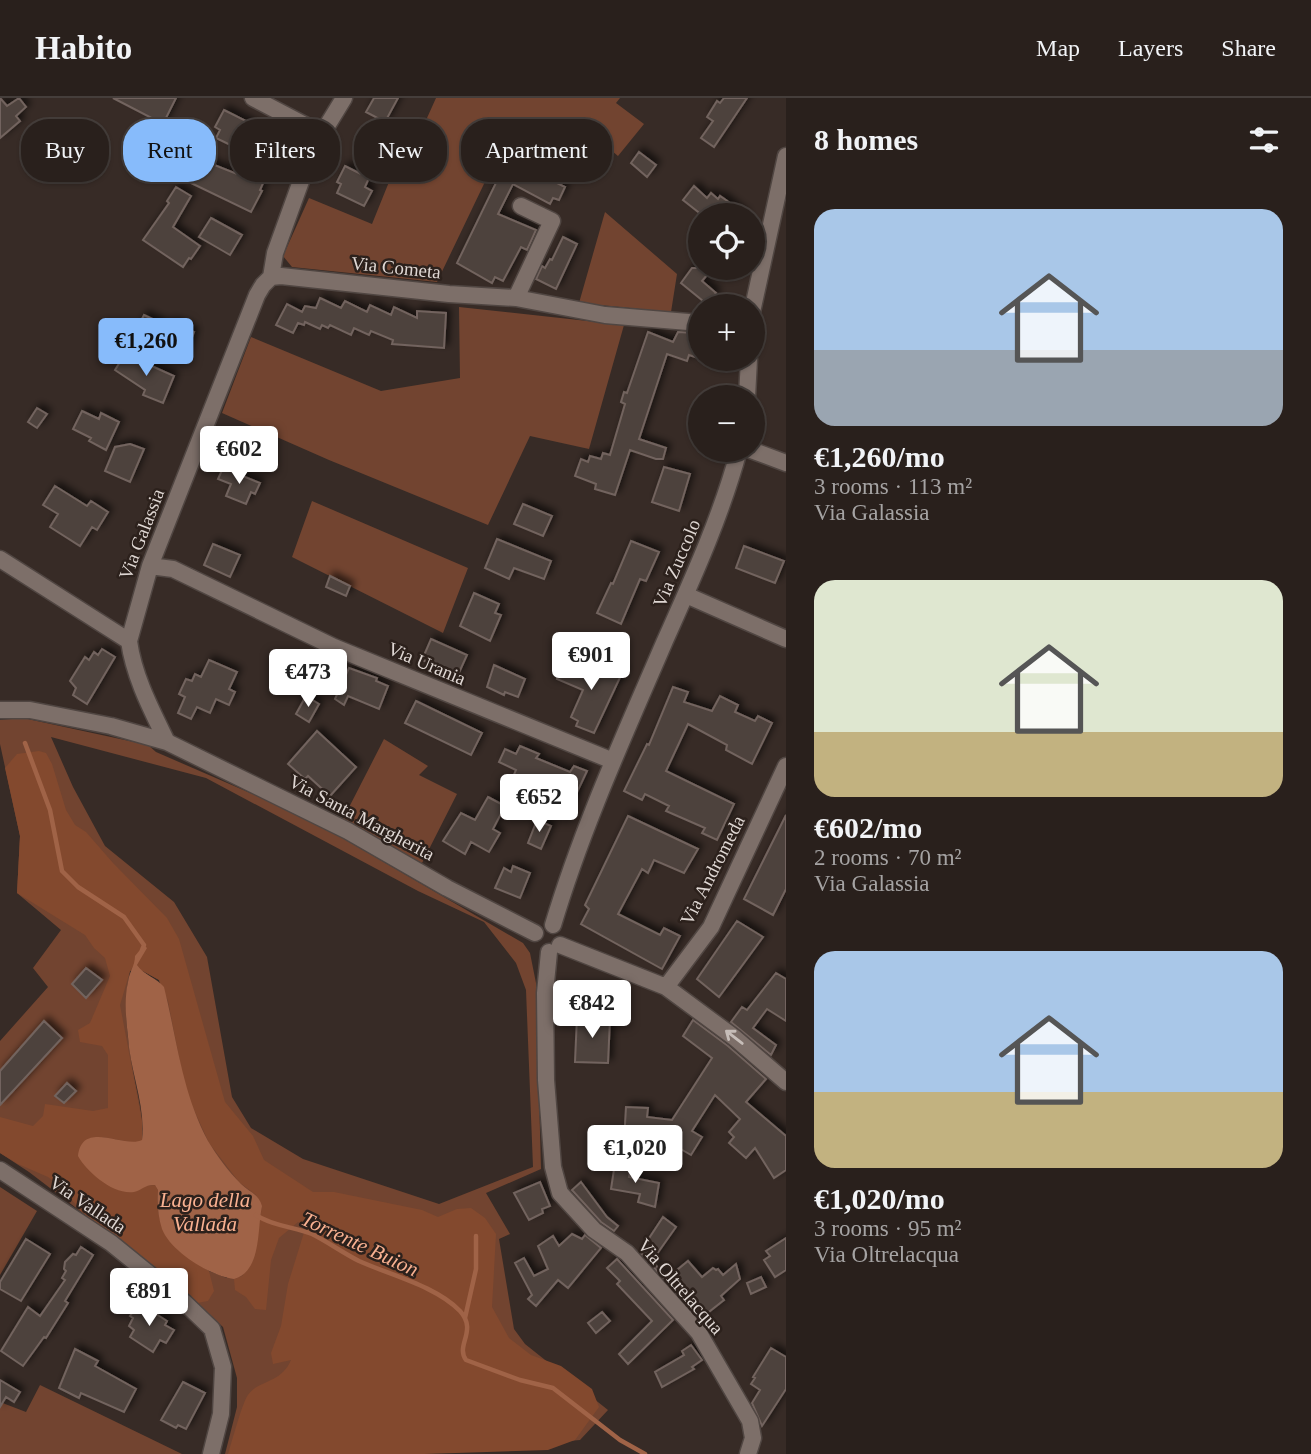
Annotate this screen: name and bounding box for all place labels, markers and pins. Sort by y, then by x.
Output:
pin: €1,260 [89,318,203,378]
pin: €602 [198,426,280,486]
pin: €901 [550,632,632,692]
pin: €473 [267,650,349,709]
pin: €652 [498,774,580,834]
pin: €842 [551,981,633,1040]
pin: €1,020 [578,1126,692,1185]
pin: €891 [108,1268,190,1328]

